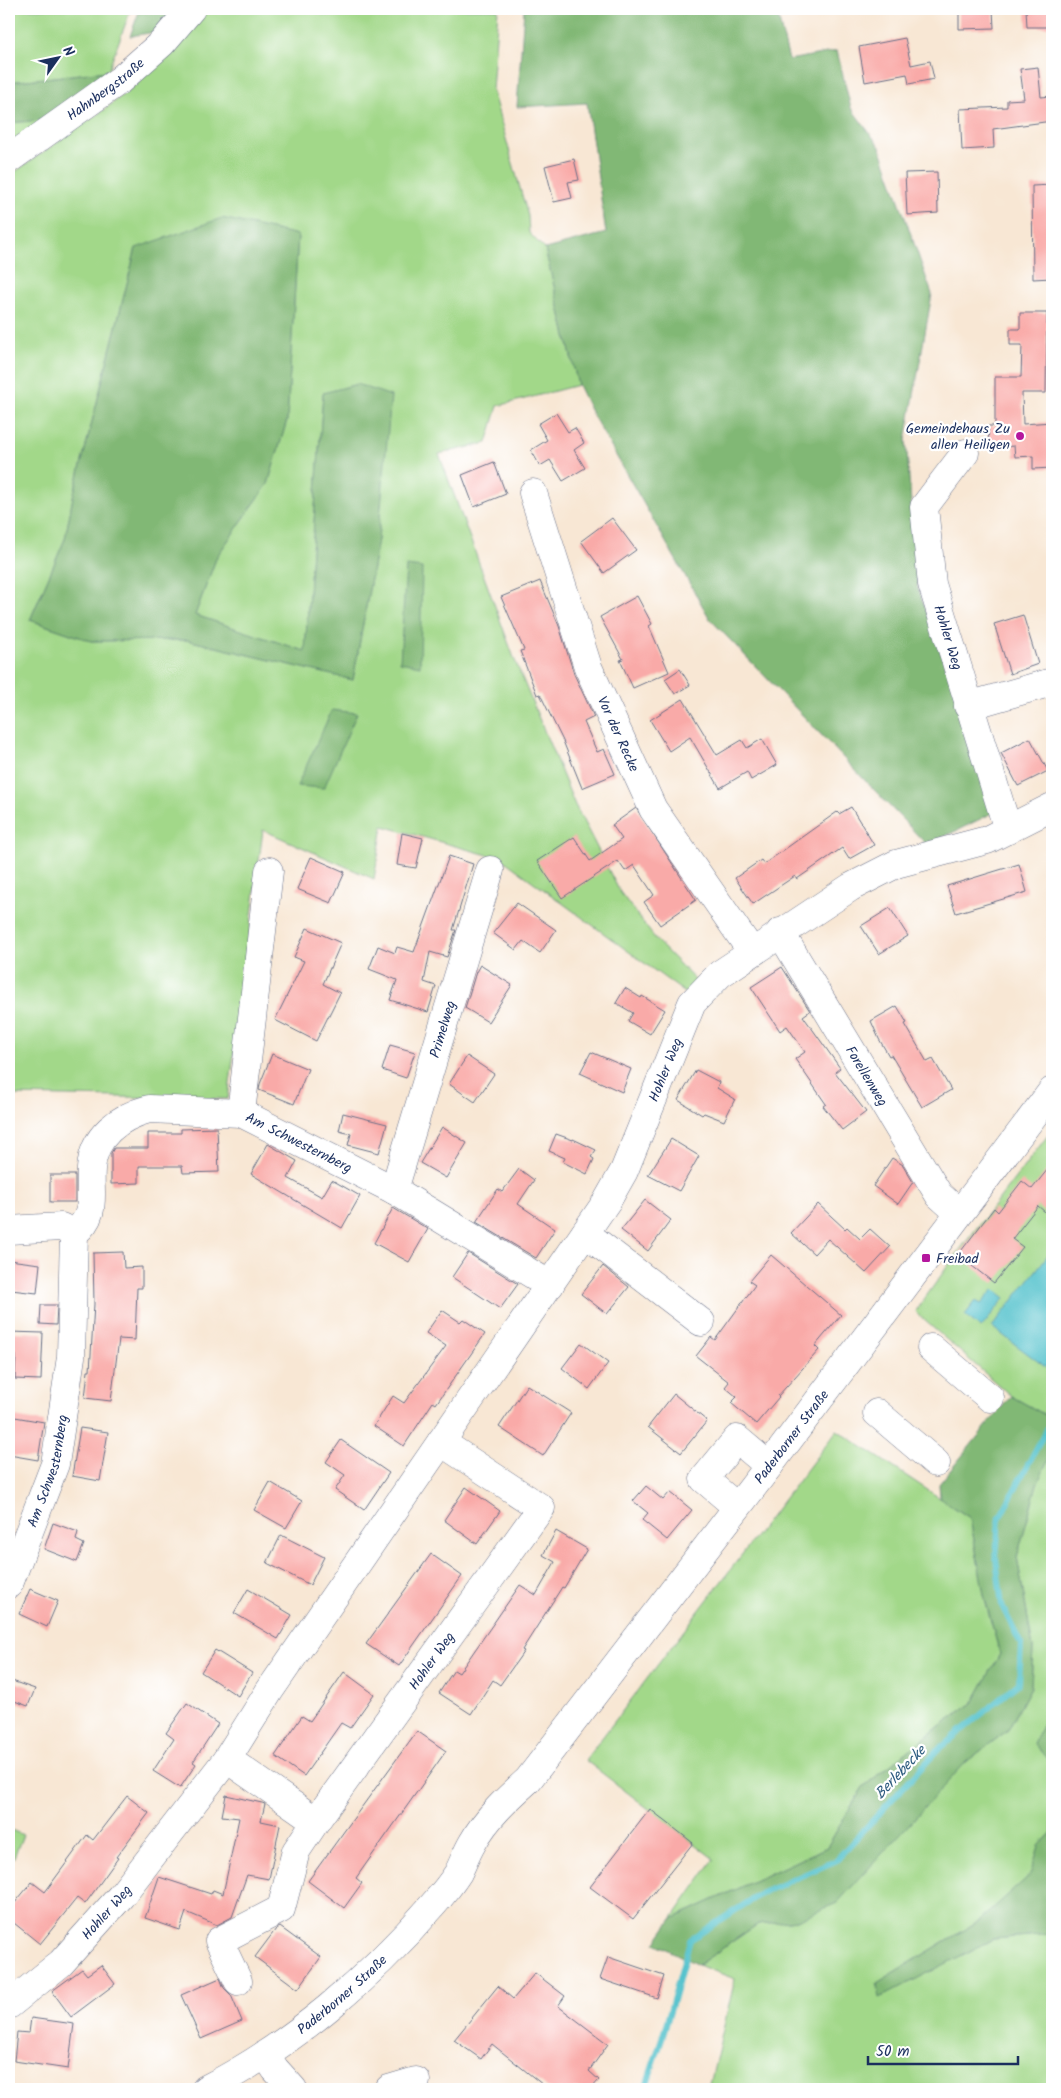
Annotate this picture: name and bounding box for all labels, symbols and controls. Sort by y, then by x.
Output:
north arrow [32,32,82,82]
text: N [56,42,80,61]
street label: Hahnbergstraße [62,53,150,127]
place label: Gemeindehaus Zu allen Heiligen [906,418,1010,456]
marker: Gemeindehaus Zu allen Heiligen [1014,430,1026,442]
street label: Hohler Weg [927,602,968,673]
street label: Vor der Recke [591,693,645,776]
street label: Primelweg [424,998,462,1061]
street label: Hohler Weg [643,1035,689,1105]
street label: Forellenweg [839,1042,893,1111]
street label: Am Schwesternberg [241,1107,356,1179]
place label: Freibad [936,1248,980,1270]
marker: Freibad [920,1252,932,1264]
street label: Paderborner Straße [749,1385,835,1489]
street label: Am Schwesternberg [22,1413,74,1531]
street label: Hohler Weg [404,1627,461,1695]
water label: Berlebecke [869,1739,933,1805]
street label: Hohler Weg [77,1881,138,1945]
street label: Paderborner Straße [293,1950,393,2041]
scale bar [868,2033,1018,2065]
text: 50 m [876,2040,910,2064]

